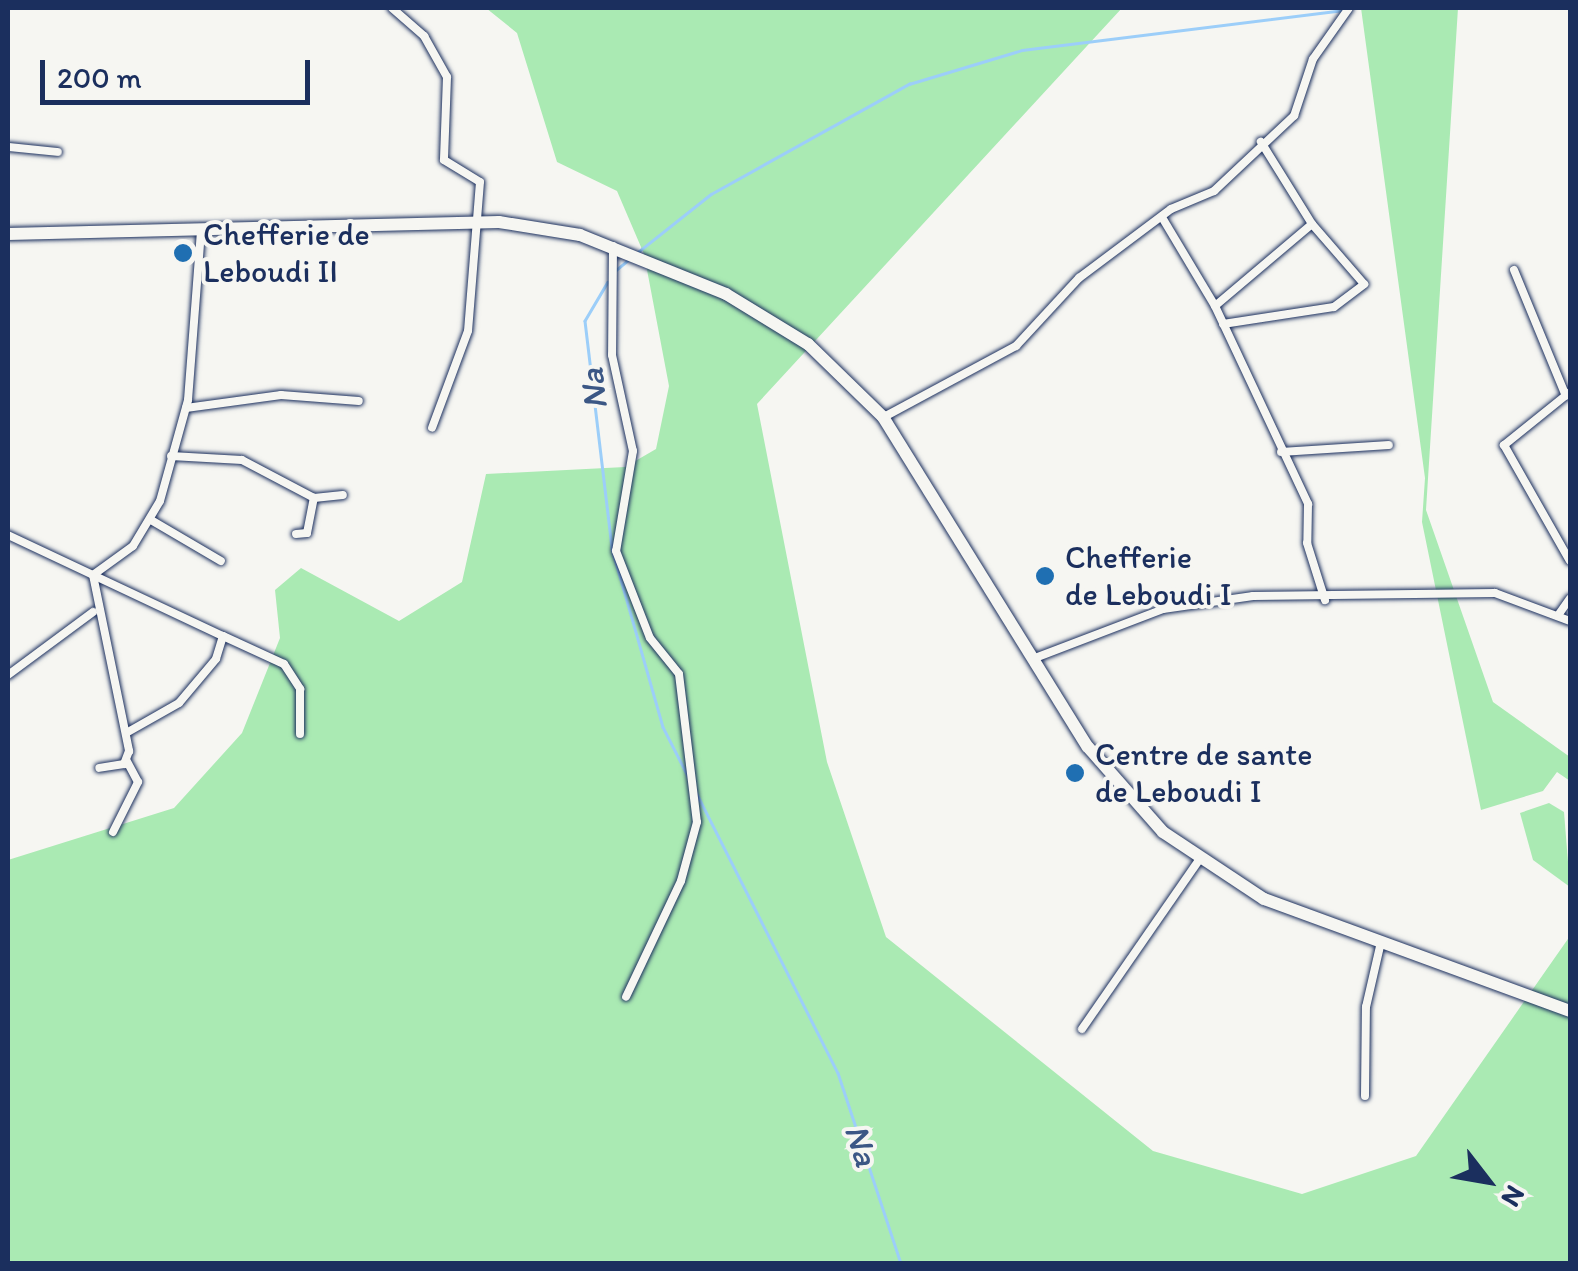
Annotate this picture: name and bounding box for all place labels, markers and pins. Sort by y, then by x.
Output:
place label: Chefferie de Leboudi II [203,216,370,291]
marker: Chefferie de Leboudi II [172,242,194,264]
place label: Chefferie de Leboudi I [1065,539,1232,614]
marker: Chefferie de Leboudi I [1034,565,1056,587]
place label: Centre de sante de Leboudi I [1095,736,1311,811]
marker: Centre de sante de Leboudi I [1064,762,1086,784]

